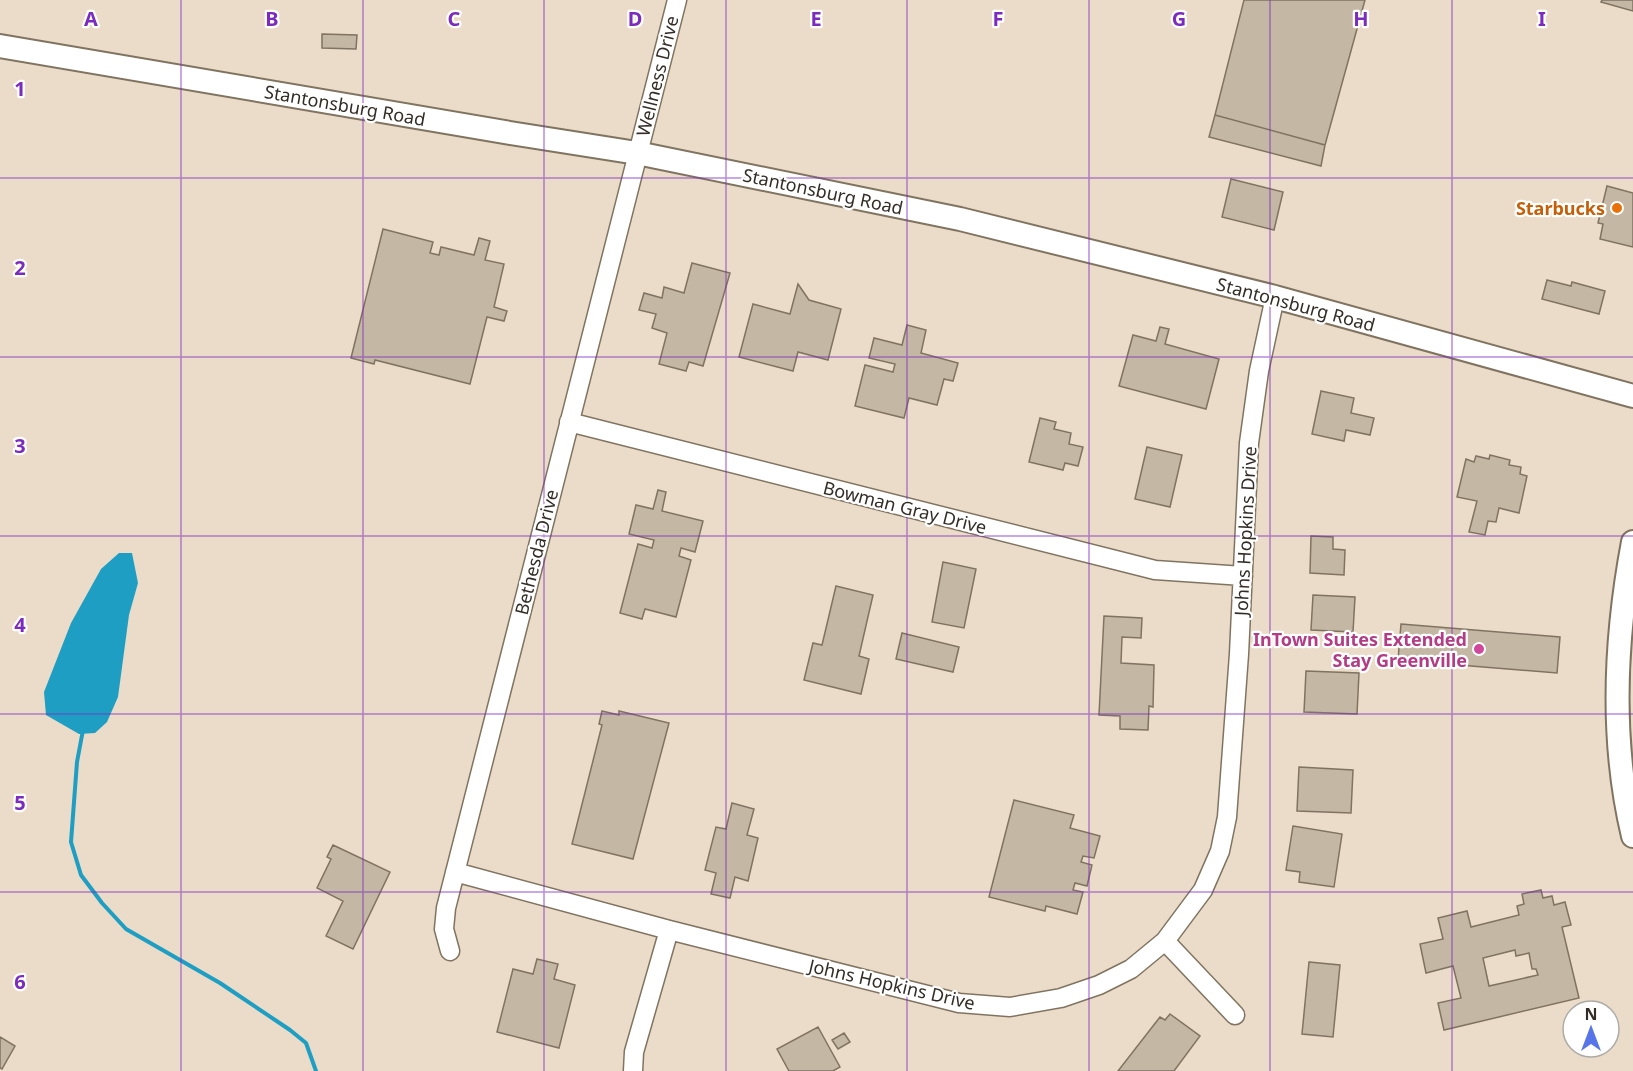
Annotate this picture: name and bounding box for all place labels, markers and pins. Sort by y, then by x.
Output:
place label: Starbucks [1516,196,1605,220]
marker: Starbucks [1610,201,1624,215]
place label: InTown Suites Extended Stay Greenville [1253,627,1467,672]
marker: InTown Suites Extended Stay Greenville [1472,642,1486,656]

